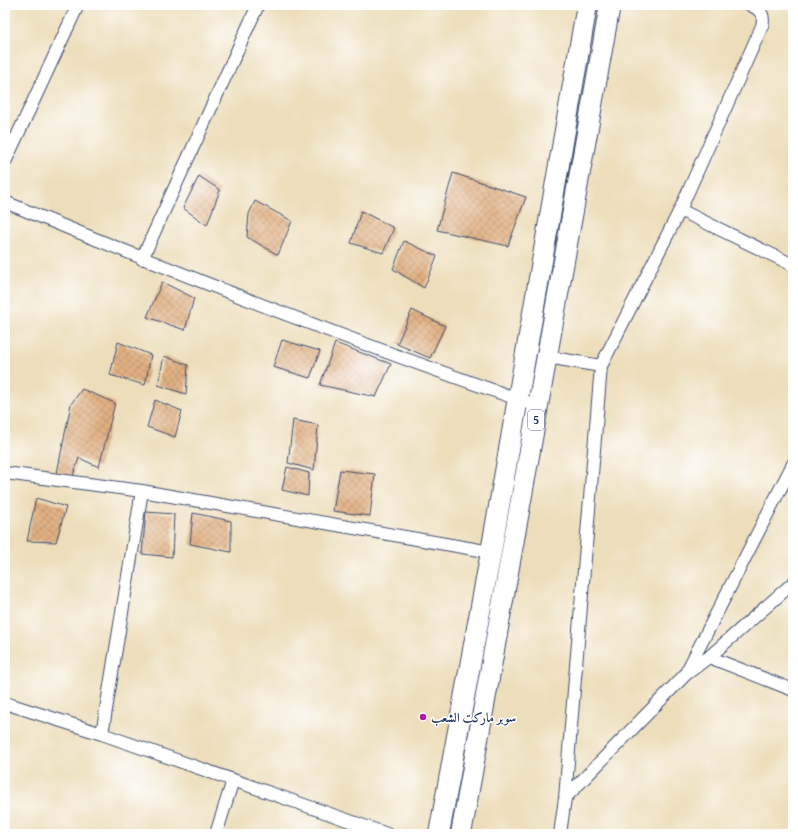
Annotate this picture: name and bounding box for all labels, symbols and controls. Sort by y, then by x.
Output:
road number: 5 [528,410,544,430]
place label: سوبر ماركت الشعب [431,708,516,727]
marker: سوبر ماركت الشعب [418,712,428,722]

